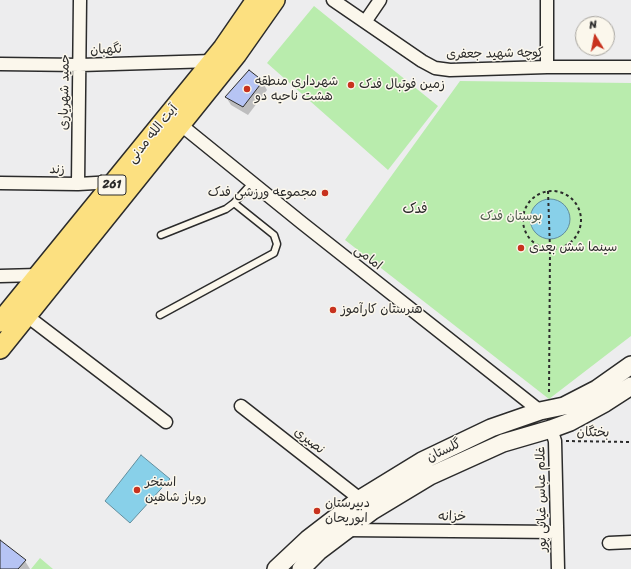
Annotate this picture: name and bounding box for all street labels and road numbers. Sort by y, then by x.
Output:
street label: نگهبان [90,42,122,58]
street label: کوچه شهید جعفری [446,45,544,63]
street label: حمید شهریاری [57,54,73,130]
street label: آیت الله مدنی [125,101,181,167]
street label: زند [49,162,65,178]
road number: 261 [98,175,126,195]
street label: امامی [351,242,385,274]
street label: نصیری [291,424,327,458]
street label: بختگان [576,425,610,441]
street label: گلستان [424,436,464,466]
street label: غلام عباس غیاثی ‌پور [533,446,551,552]
street label: خزانه [438,509,466,525]

